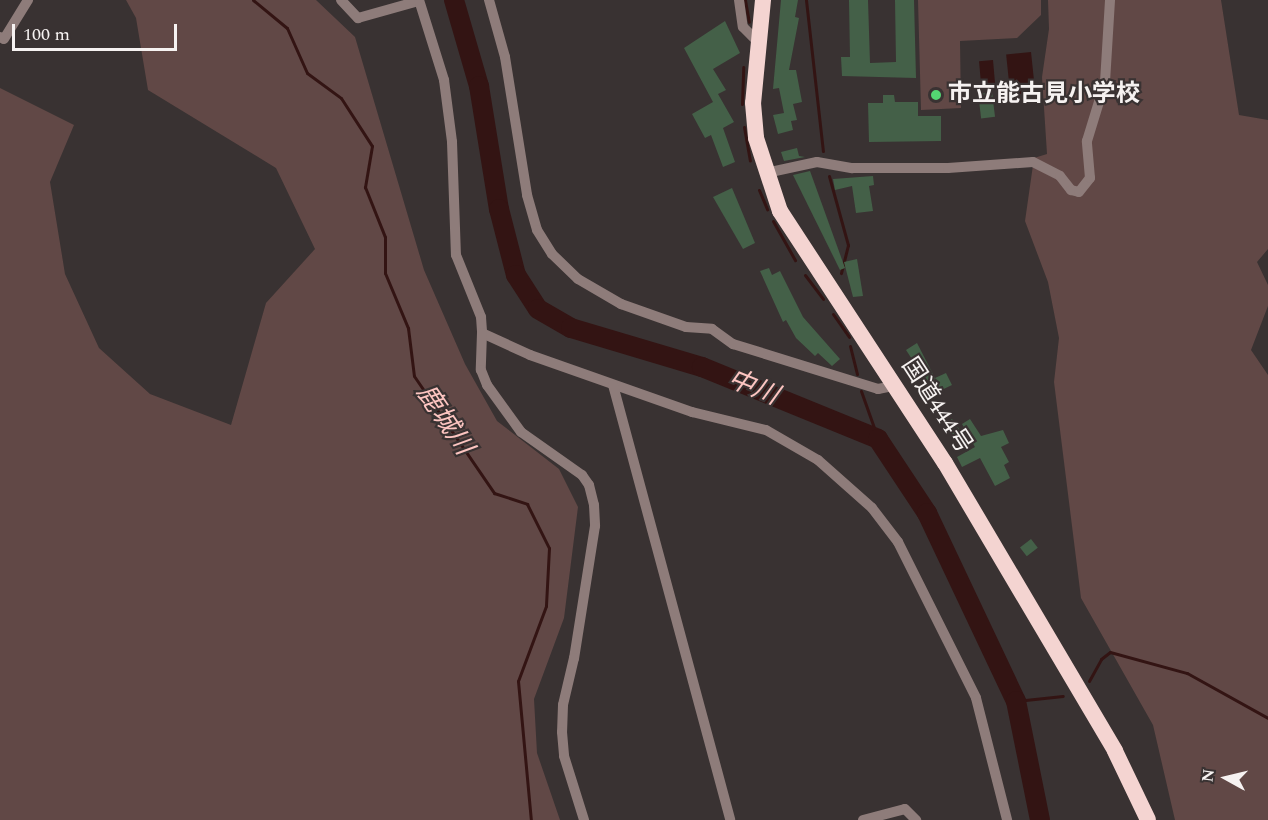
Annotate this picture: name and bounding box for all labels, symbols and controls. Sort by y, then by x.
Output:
scale bar [15,12,180,50]
text: 100 m [23,21,70,48]
place label: 市立能古見小学校 [948,81,1140,109]
marker: 市立能古見小学校 [929,88,943,102]
street label: 国道444号 [895,353,977,459]
water label: 中川 [723,364,783,412]
water label: 鹿城川 [409,379,479,461]
north arrow [1196,748,1256,808]
text: N [1195,767,1221,784]

